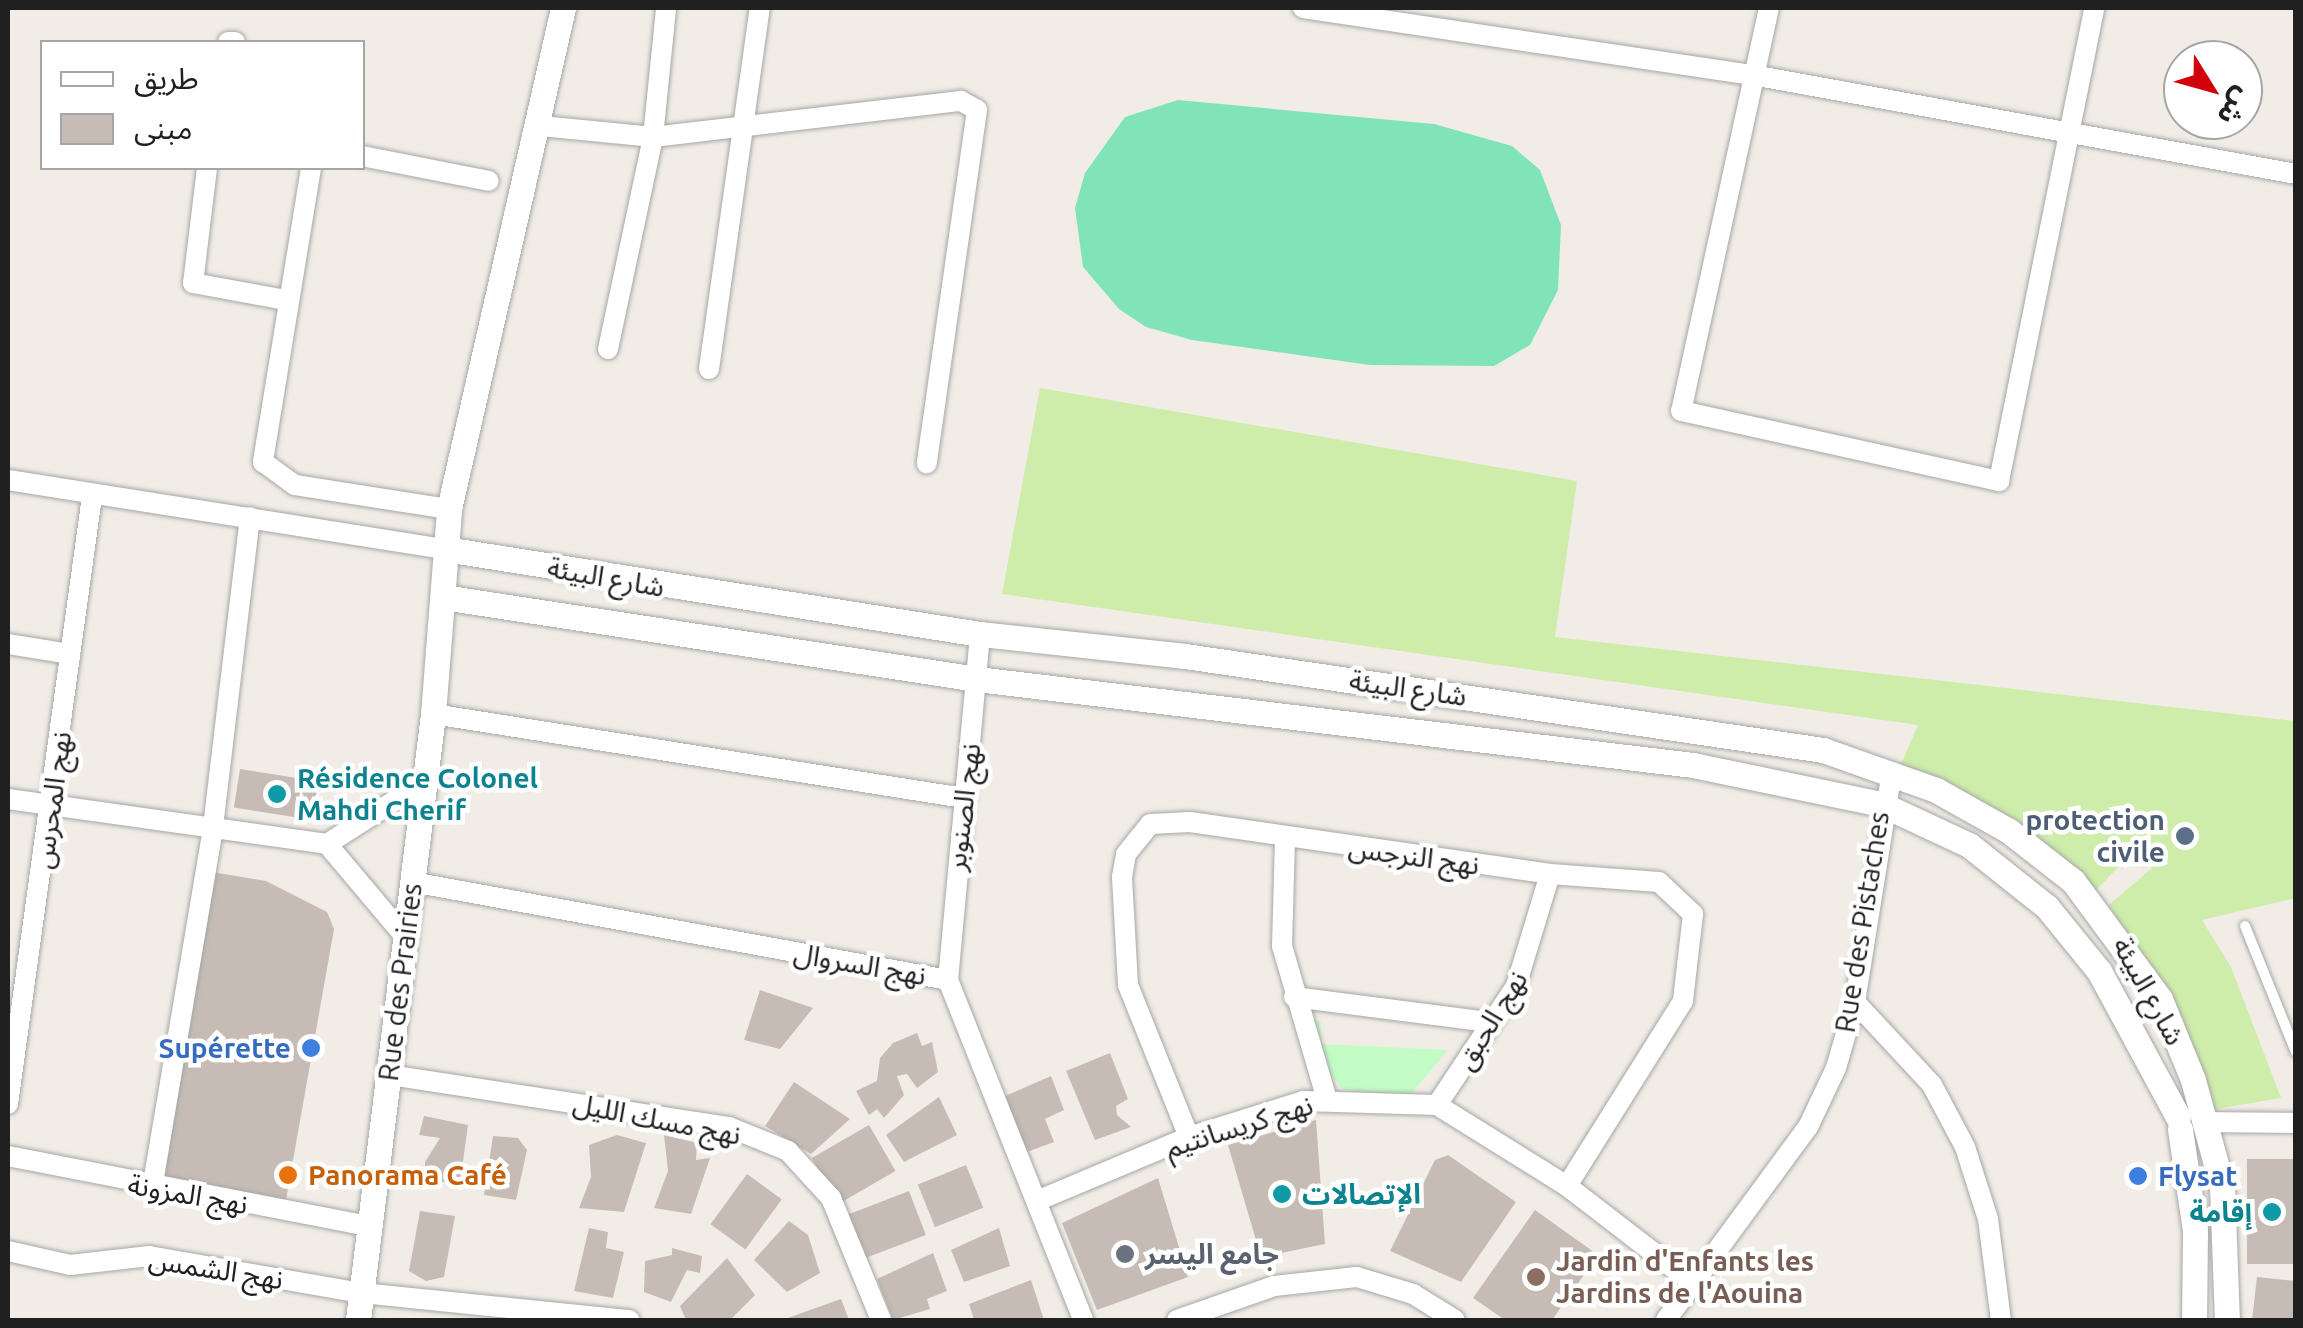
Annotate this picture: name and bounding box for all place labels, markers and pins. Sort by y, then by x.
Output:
place label: Résidence Colonel Mahdi Cherif [297,761,538,827]
marker: Résidence Colonel Mahdi Cherif [266,783,288,805]
place label: protection civile [2025,803,2165,869]
marker: protection civile [2174,825,2196,847]
place label: Supérette [159,1031,291,1065]
marker: Supérette [300,1037,322,1059]
place label: Panorama Café [308,1158,507,1192]
place label: Flysat [2158,1159,2237,1193]
marker: Panorama Café [277,1164,299,1186]
marker: Flysat [2127,1165,2149,1187]
place label: الإتصالات [1302,1177,1421,1211]
marker: الإتصالات [1271,1183,1293,1205]
place label: إقامة [2190,1195,2252,1229]
marker: إقامة [2261,1201,2283,1223]
place label: جامع اليسر [1145,1237,1279,1271]
marker: جامع اليسر [1114,1243,1136,1265]
place label: Jardin d'Enfants les Jardins de l'Aouina [1556,1244,1814,1310]
marker: Jardin d'Enfants les Jardins de l'Aouina [1525,1266,1547,1288]

